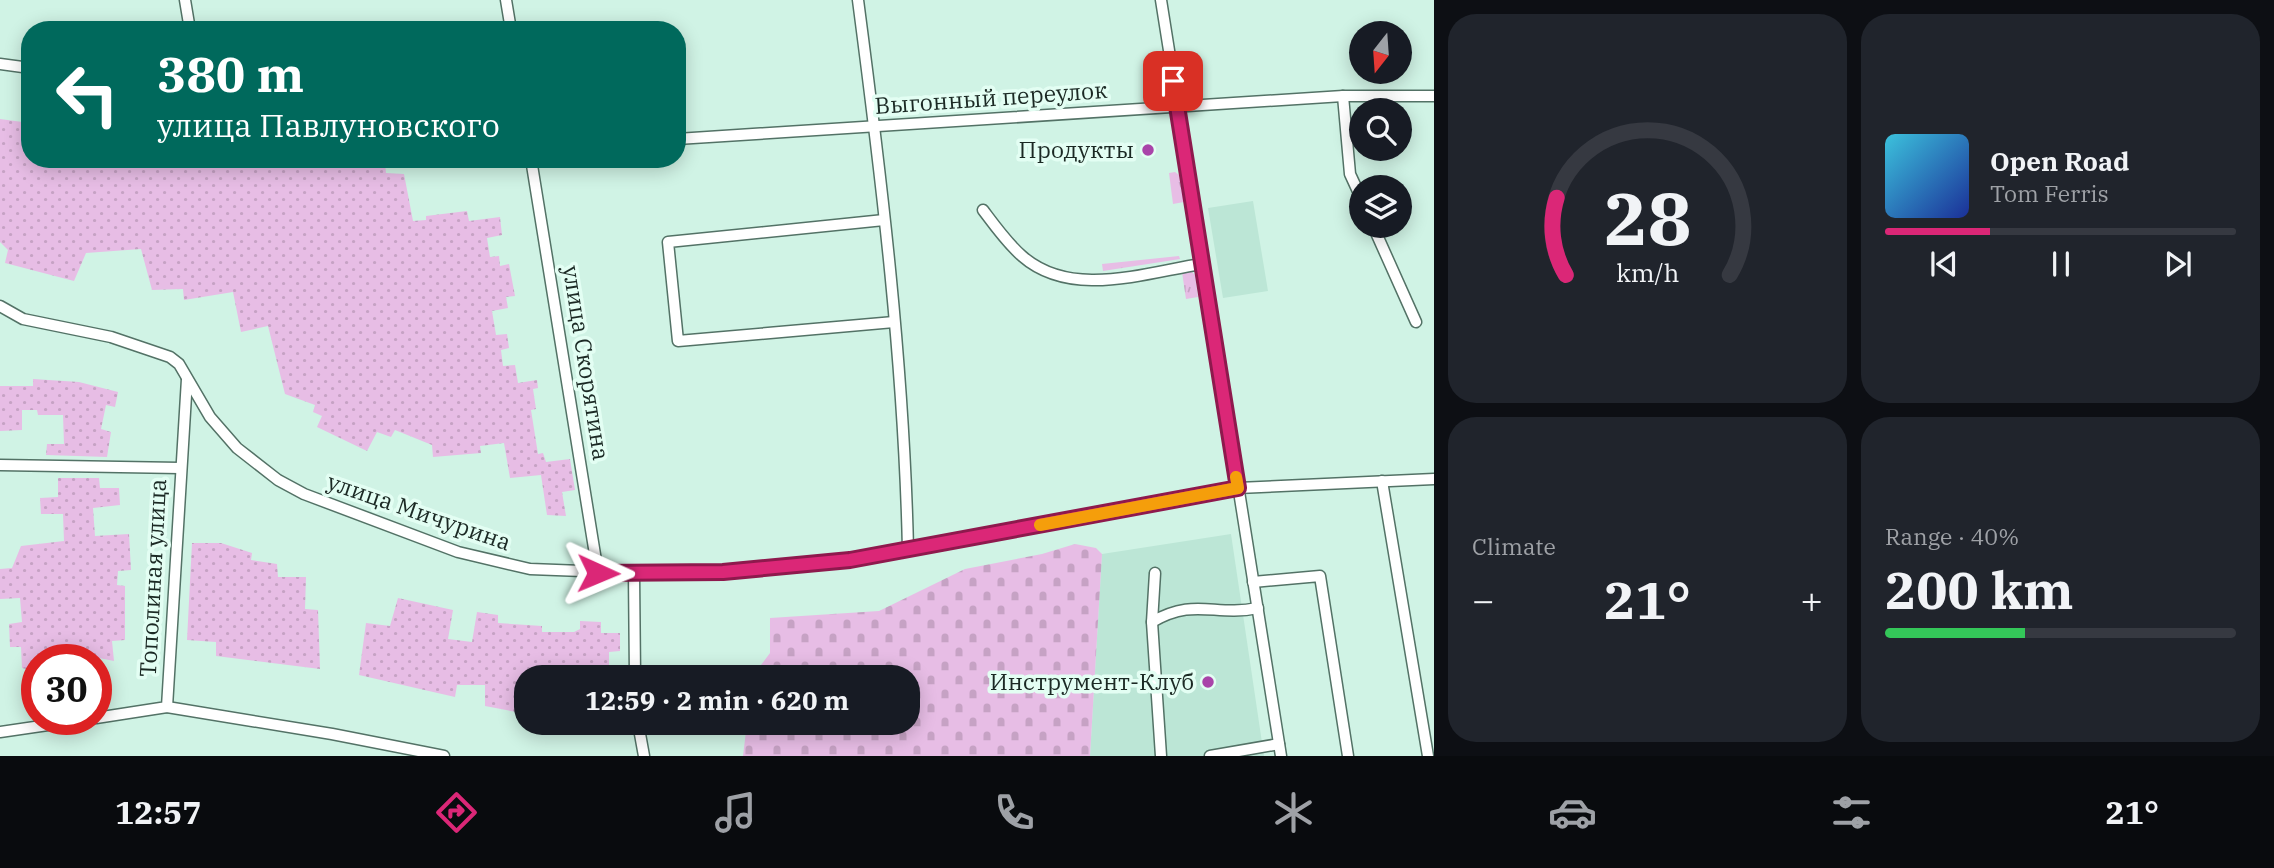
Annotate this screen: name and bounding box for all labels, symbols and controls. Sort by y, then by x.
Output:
north arrow [1349,21,1412,84]
map controls [1349,21,1412,238]
text: 380 m [157,42,304,105]
icon: left [42,49,133,140]
pin [1143,51,1203,111]
icon: arrive [1154,62,1192,100]
street label: Выгонный переулок [874,74,1109,120]
button: search [1349,98,1412,161]
text: улица Павлуновского [157,104,500,146]
place label: Продукты [1019,134,1134,164]
marker: Продукты [1140,142,1156,158]
text: Open Road [1990,144,2129,178]
text: 28 [1604,170,1691,265]
button: layers [1349,175,1412,238]
text: Tom Ferris [1990,178,2109,208]
icon: previous [1925,245,1963,283]
icon: pause [2042,245,2080,283]
icon: next [2159,245,2197,283]
text: km/h [1616,256,1679,289]
street label: улица Скорятина [557,263,617,462]
street label: улица Мичурина [323,466,515,557]
street label: Тополиная улица [132,478,172,678]
text: Range · 40% [1885,521,2019,551]
text: Climate [1472,531,1556,561]
position arrow [561,536,635,610]
text: 200 km [1885,556,2074,623]
text: 21° [1604,566,1691,633]
text: − [1472,575,1495,624]
text: + [1800,575,1823,624]
speed limit sign: 30 [21,644,112,735]
place label: Инструмент-Клуб [990,666,1194,696]
marker: Инструмент-Клуб [1200,674,1216,690]
text: 12:59 · 2 min · 620 m [585,683,849,717]
icon: directions [432,788,481,837]
icon: music [711,788,760,837]
icon: phone [990,788,1039,837]
icon: climate [1269,788,1318,837]
icon: car [1548,788,1597,837]
icon: filters [1827,788,1876,837]
text: 12:57 [115,791,202,833]
text: 21° [2106,791,2159,833]

